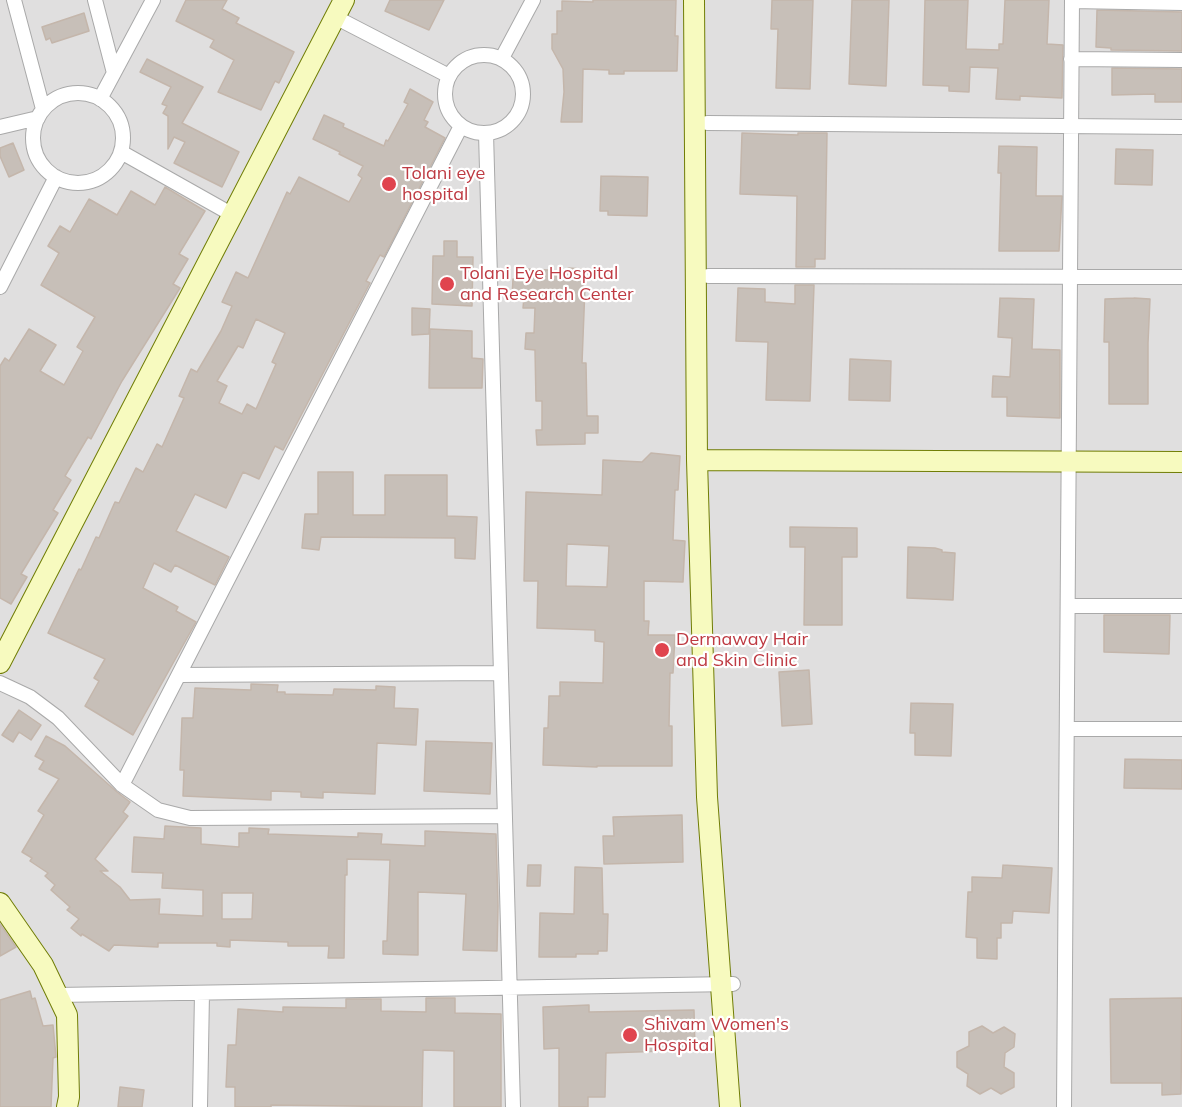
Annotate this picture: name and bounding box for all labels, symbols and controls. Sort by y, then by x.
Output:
place label: Tolani eye hospital [402,163,485,206]
marker: Tolani eye hospital [380,175,398,193]
place label: Tolani Eye Hospital and Research Center [460,263,634,306]
marker: Tolani Eye Hospital and Research Center [438,275,456,293]
place label: Dermaway Hair and Skin Clinic [676,629,808,672]
marker: Dermaway Hair and Skin Clinic [653,641,671,659]
place label: Shivam Women's Hospital [644,1014,789,1056]
marker: Shivam Women's Hospital [621,1026,639,1044]

